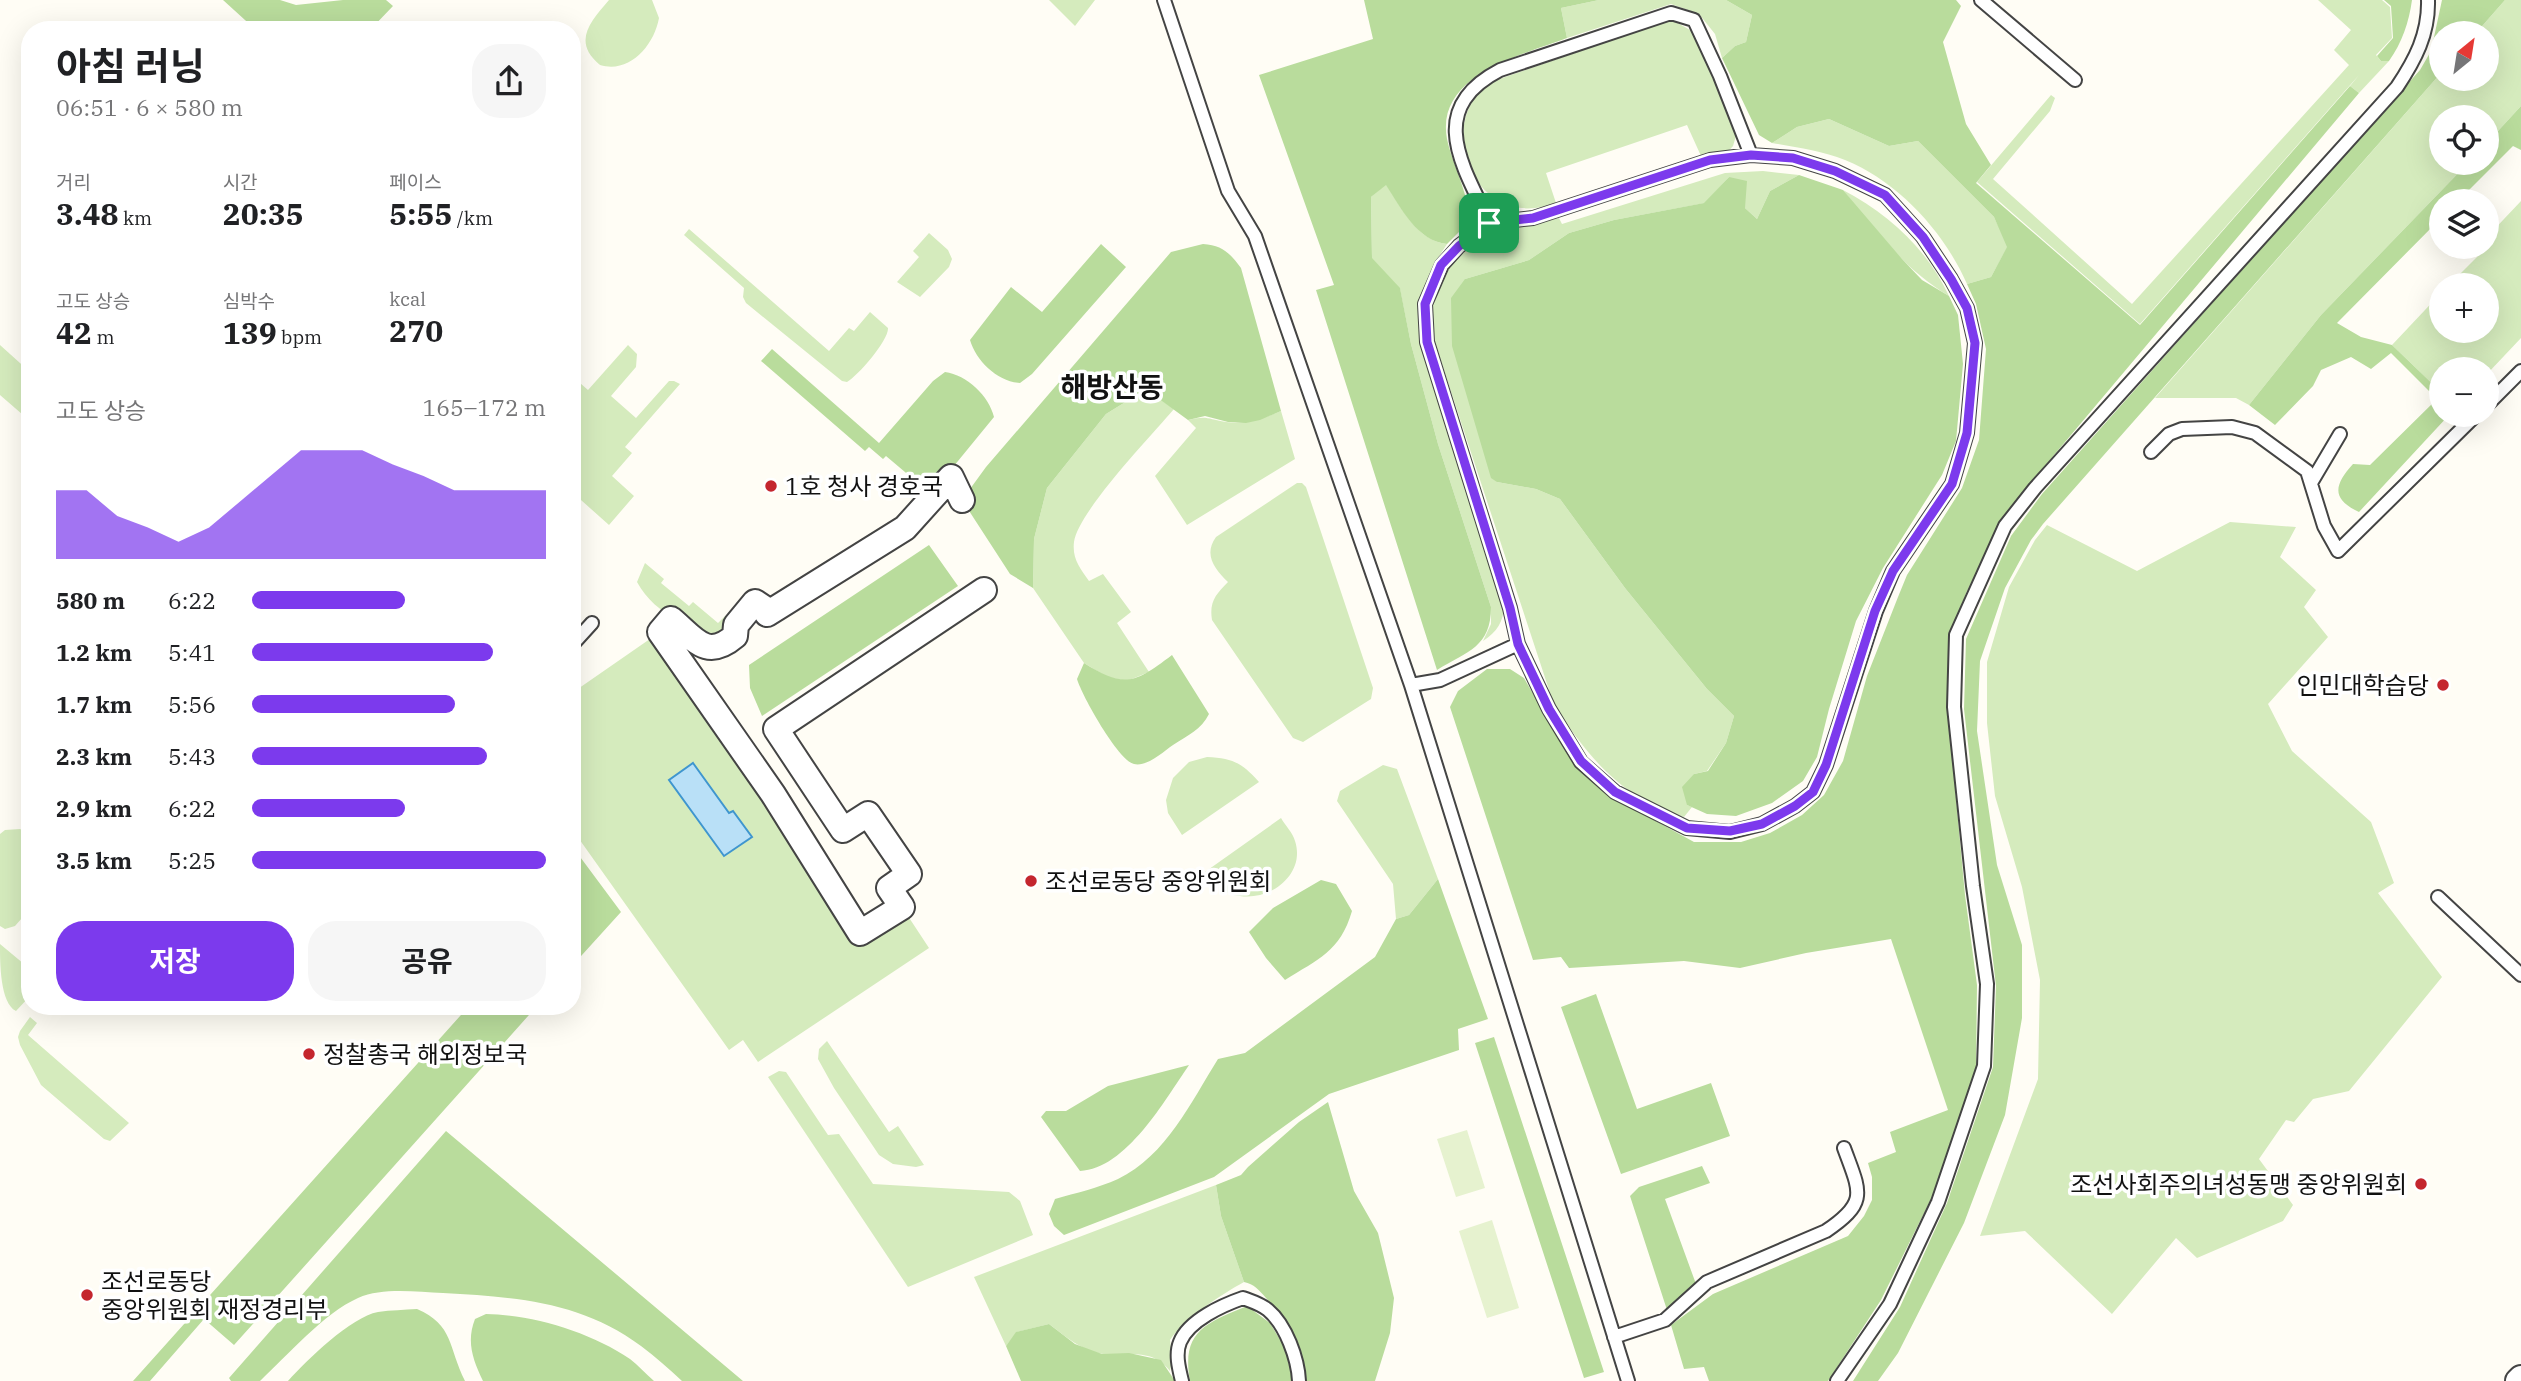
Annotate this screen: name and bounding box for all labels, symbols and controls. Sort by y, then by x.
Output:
north arrow [2429,21,2499,91]
map controls [2429,21,2499,427]
text: 아침 러닝 [56,41,205,90]
button: share [472,44,546,118]
text: 06:51 · 6 × 580 m [56,92,243,122]
button: locate [2429,105,2499,175]
text: 거리 [56,170,91,194]
text: 시간 [223,170,258,194]
text: 페이스 [389,170,442,194]
button: layers [2429,189,2499,259]
pin [1459,193,1519,253]
text: 3.48 [56,194,118,233]
text: 20:35 [223,194,304,233]
text: 5:55 [389,194,452,233]
icon: arrive [1470,204,1508,242]
text: km [118,206,152,230]
text: /km [452,206,493,230]
button: + [2429,273,2499,343]
text: kcal [389,287,426,311]
text: 고도 상승 [56,289,130,313]
text: 심박수 [223,289,275,313]
text: 270 [389,311,443,350]
text: 42 [56,313,92,352]
text: 139 [223,313,277,352]
text: m [92,325,115,349]
text: bpm [277,325,322,349]
button: − [2429,357,2499,427]
district label: 해방산동 [1060,368,1164,405]
text: 165–172 m [422,392,546,422]
text: 고도 상승 [56,395,146,425]
place label: 1호 청사 경호국 [785,470,943,502]
marker: 1호 청사 경호국 [763,478,779,494]
text: 580 m [56,585,125,615]
text: 6:22 [168,585,216,615]
text: 1.2 km [56,637,132,667]
text: 5:41 [168,637,216,667]
place label: 인민대학습당 [2297,669,2429,701]
marker: 인민대학습당 [2435,677,2451,693]
text: 1.7 km [56,689,132,719]
text: 5:56 [168,689,216,719]
text: 2.3 km [56,741,132,771]
text: 5:43 [168,741,216,771]
text: 2.9 km [56,793,132,823]
text: 6:22 [168,793,216,823]
text: 3.5 km [56,845,132,875]
text: 5:25 [168,845,216,875]
place label: 조선로동당 중앙위원회 [1045,865,1271,897]
marker: 조선로동당 중앙위원회 [1023,873,1039,889]
button: 저장 [56,921,294,1001]
button: 공유 [308,921,546,1001]
place label: 정찰총국 해외정보국 [323,1038,527,1070]
marker: 정찰총국 해외정보국 [301,1046,317,1062]
place label: 조선사회주의녀성동맹 중앙위원회 [2070,1168,2407,1200]
marker: 조선사회주의녀성동맹 중앙위원회 [2413,1176,2429,1192]
place label: 조선로동당 중앙위원회 재정경리부 [101,1265,327,1325]
marker: 조선로동당 중앙위원회 재정경리부 [79,1287,95,1303]

